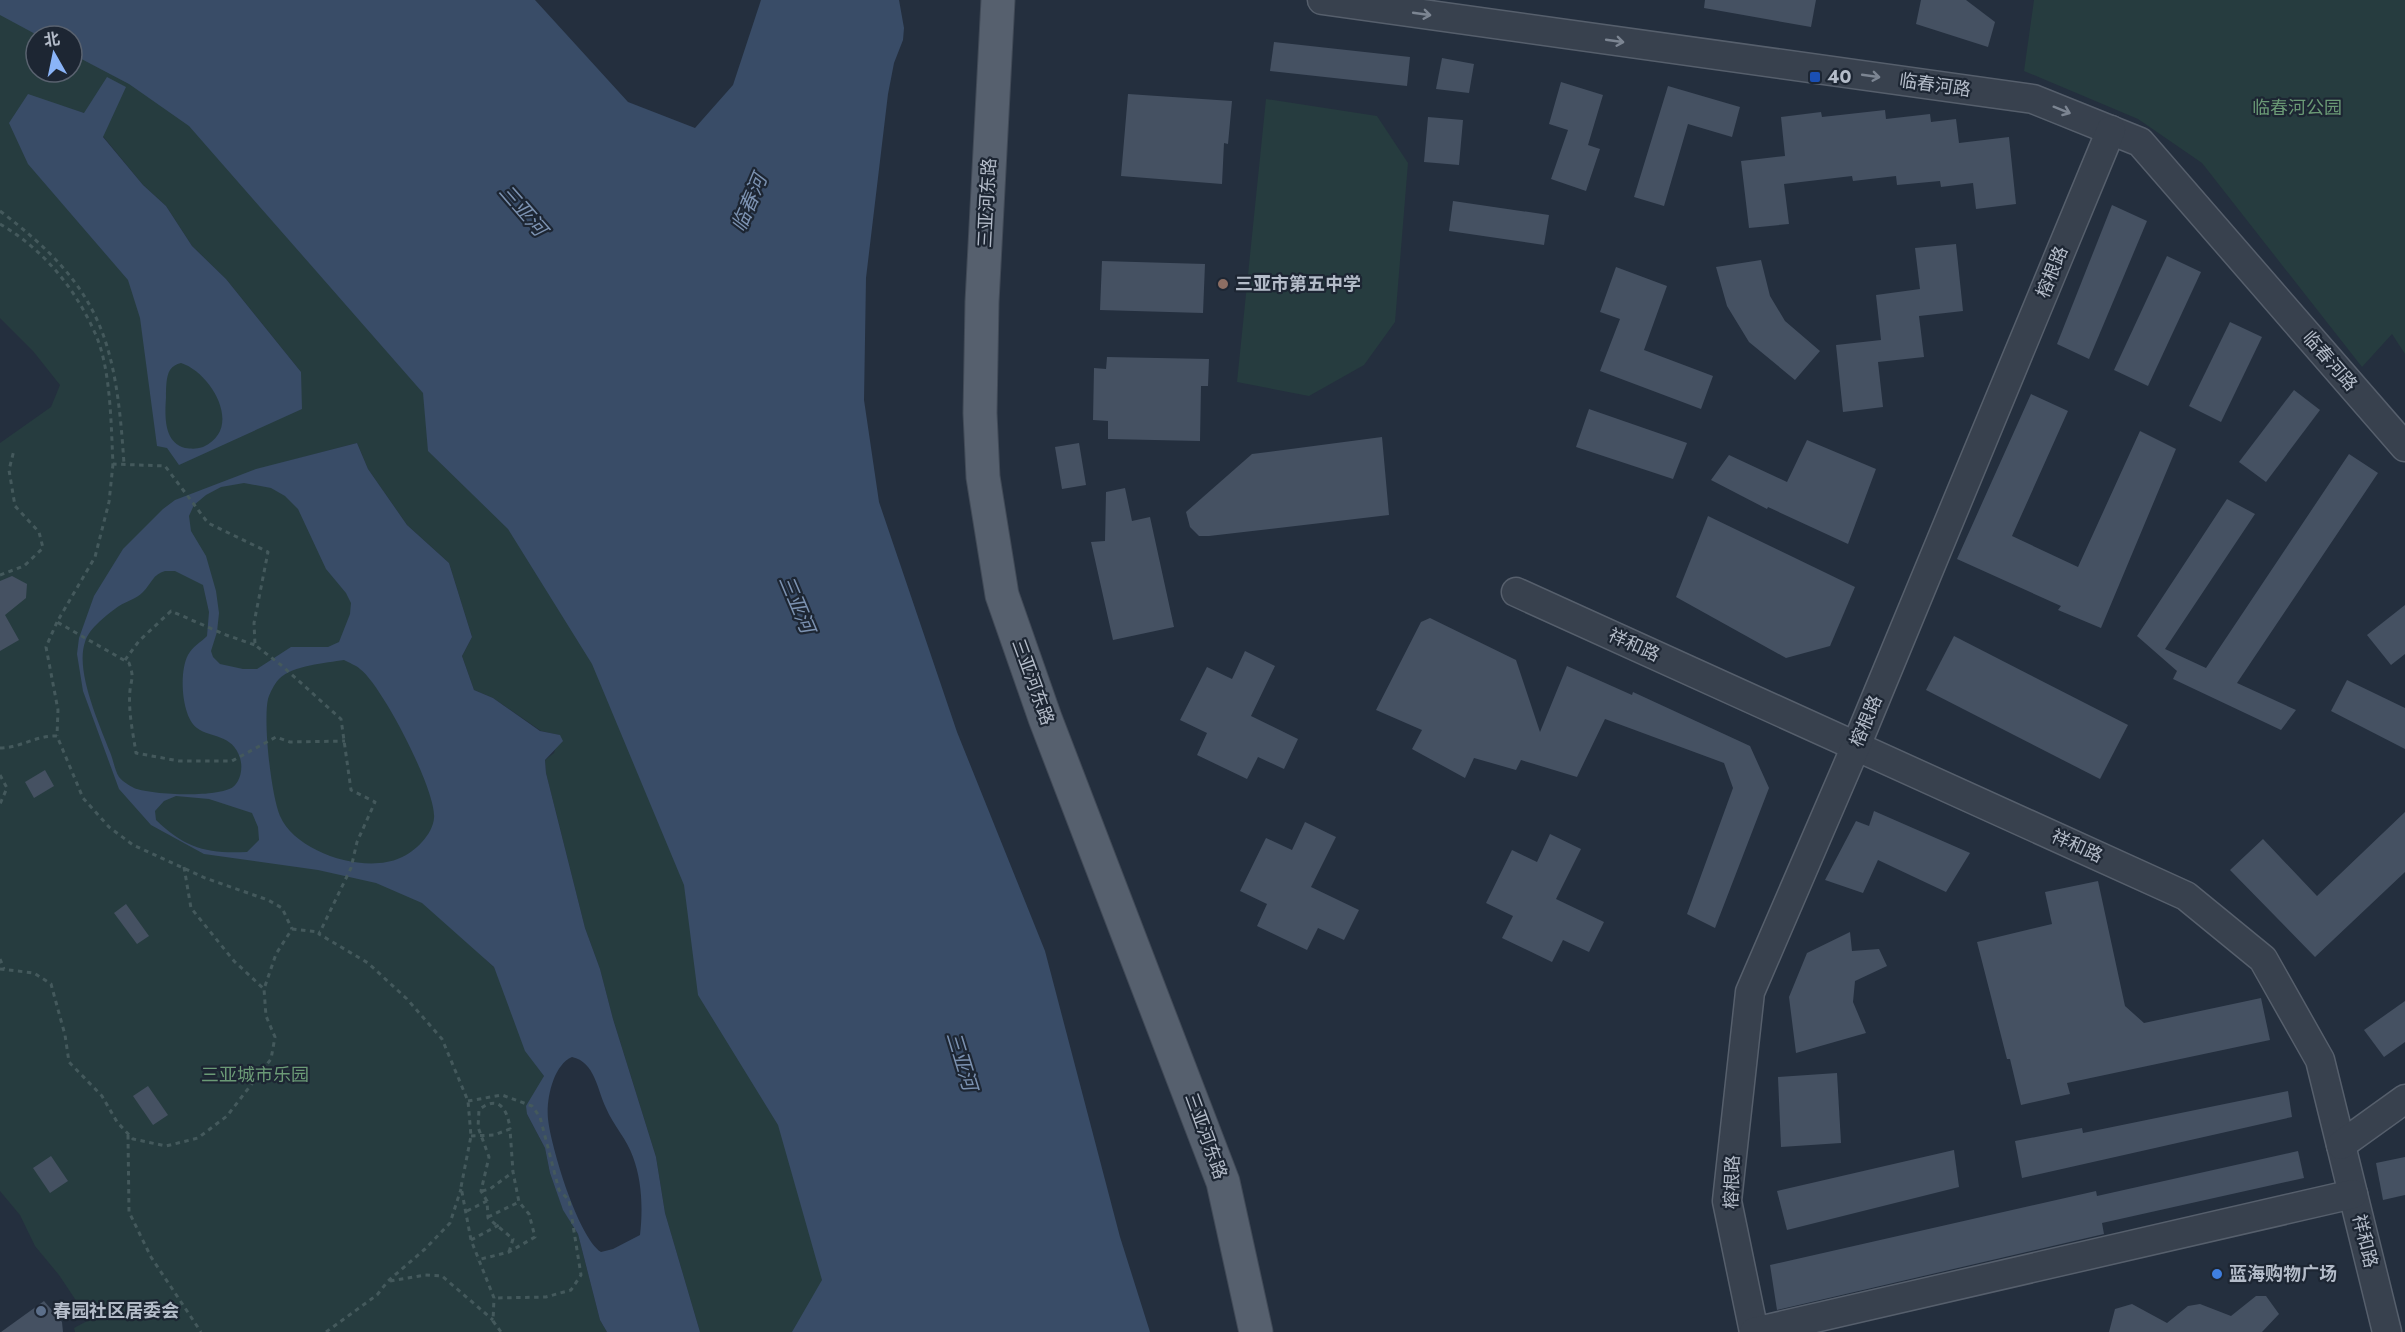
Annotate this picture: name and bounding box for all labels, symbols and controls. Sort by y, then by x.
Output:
one-way arrow [1412,8,1431,19]
north arrow [24,24,84,84]
text: 北 [42,27,61,52]
one-way arrow [1605,35,1625,46]
place label: 40 [1827,64,1852,90]
street label: 临春河路 [1898,67,1972,103]
marker: 40 [1808,70,1822,84]
one-way arrow [1860,71,1880,82]
park label: 临春河公园 [2252,95,2342,121]
one-way arrow [2052,105,2071,116]
street label: 三亚河东路 [972,157,1002,249]
water label: 临春河 [724,166,776,236]
water label: 三亚河 [492,178,556,246]
street label: 榕根路 [2030,242,2074,302]
place label: 三亚市第五中学 [1235,271,1361,297]
marker: 三亚市第五中学 [1216,277,1230,291]
street label: 临春河路 [2297,325,2363,397]
water label: 三亚河 [771,571,823,641]
street label: 祥和路 [1604,622,1664,668]
street label: 三亚河东路 [1005,635,1061,729]
street label: 榕根路 [1843,691,1889,751]
street label: 祥和路 [2047,823,2107,869]
water label: 三亚河 [939,1028,985,1098]
park label: 三亚城市乐园 [201,1062,309,1088]
street label: 三亚河东路 [1178,1089,1234,1183]
street label: 榕根路 [1718,1155,1746,1209]
street label: 祥和路 [2346,1212,2384,1270]
place label: 蓝海购物广场 [2229,1261,2337,1287]
marker: 蓝海购物广场 [2210,1267,2224,1281]
place label: 春园社区居委会 [53,1298,179,1324]
marker: 春园社区居委会 [34,1304,48,1318]

